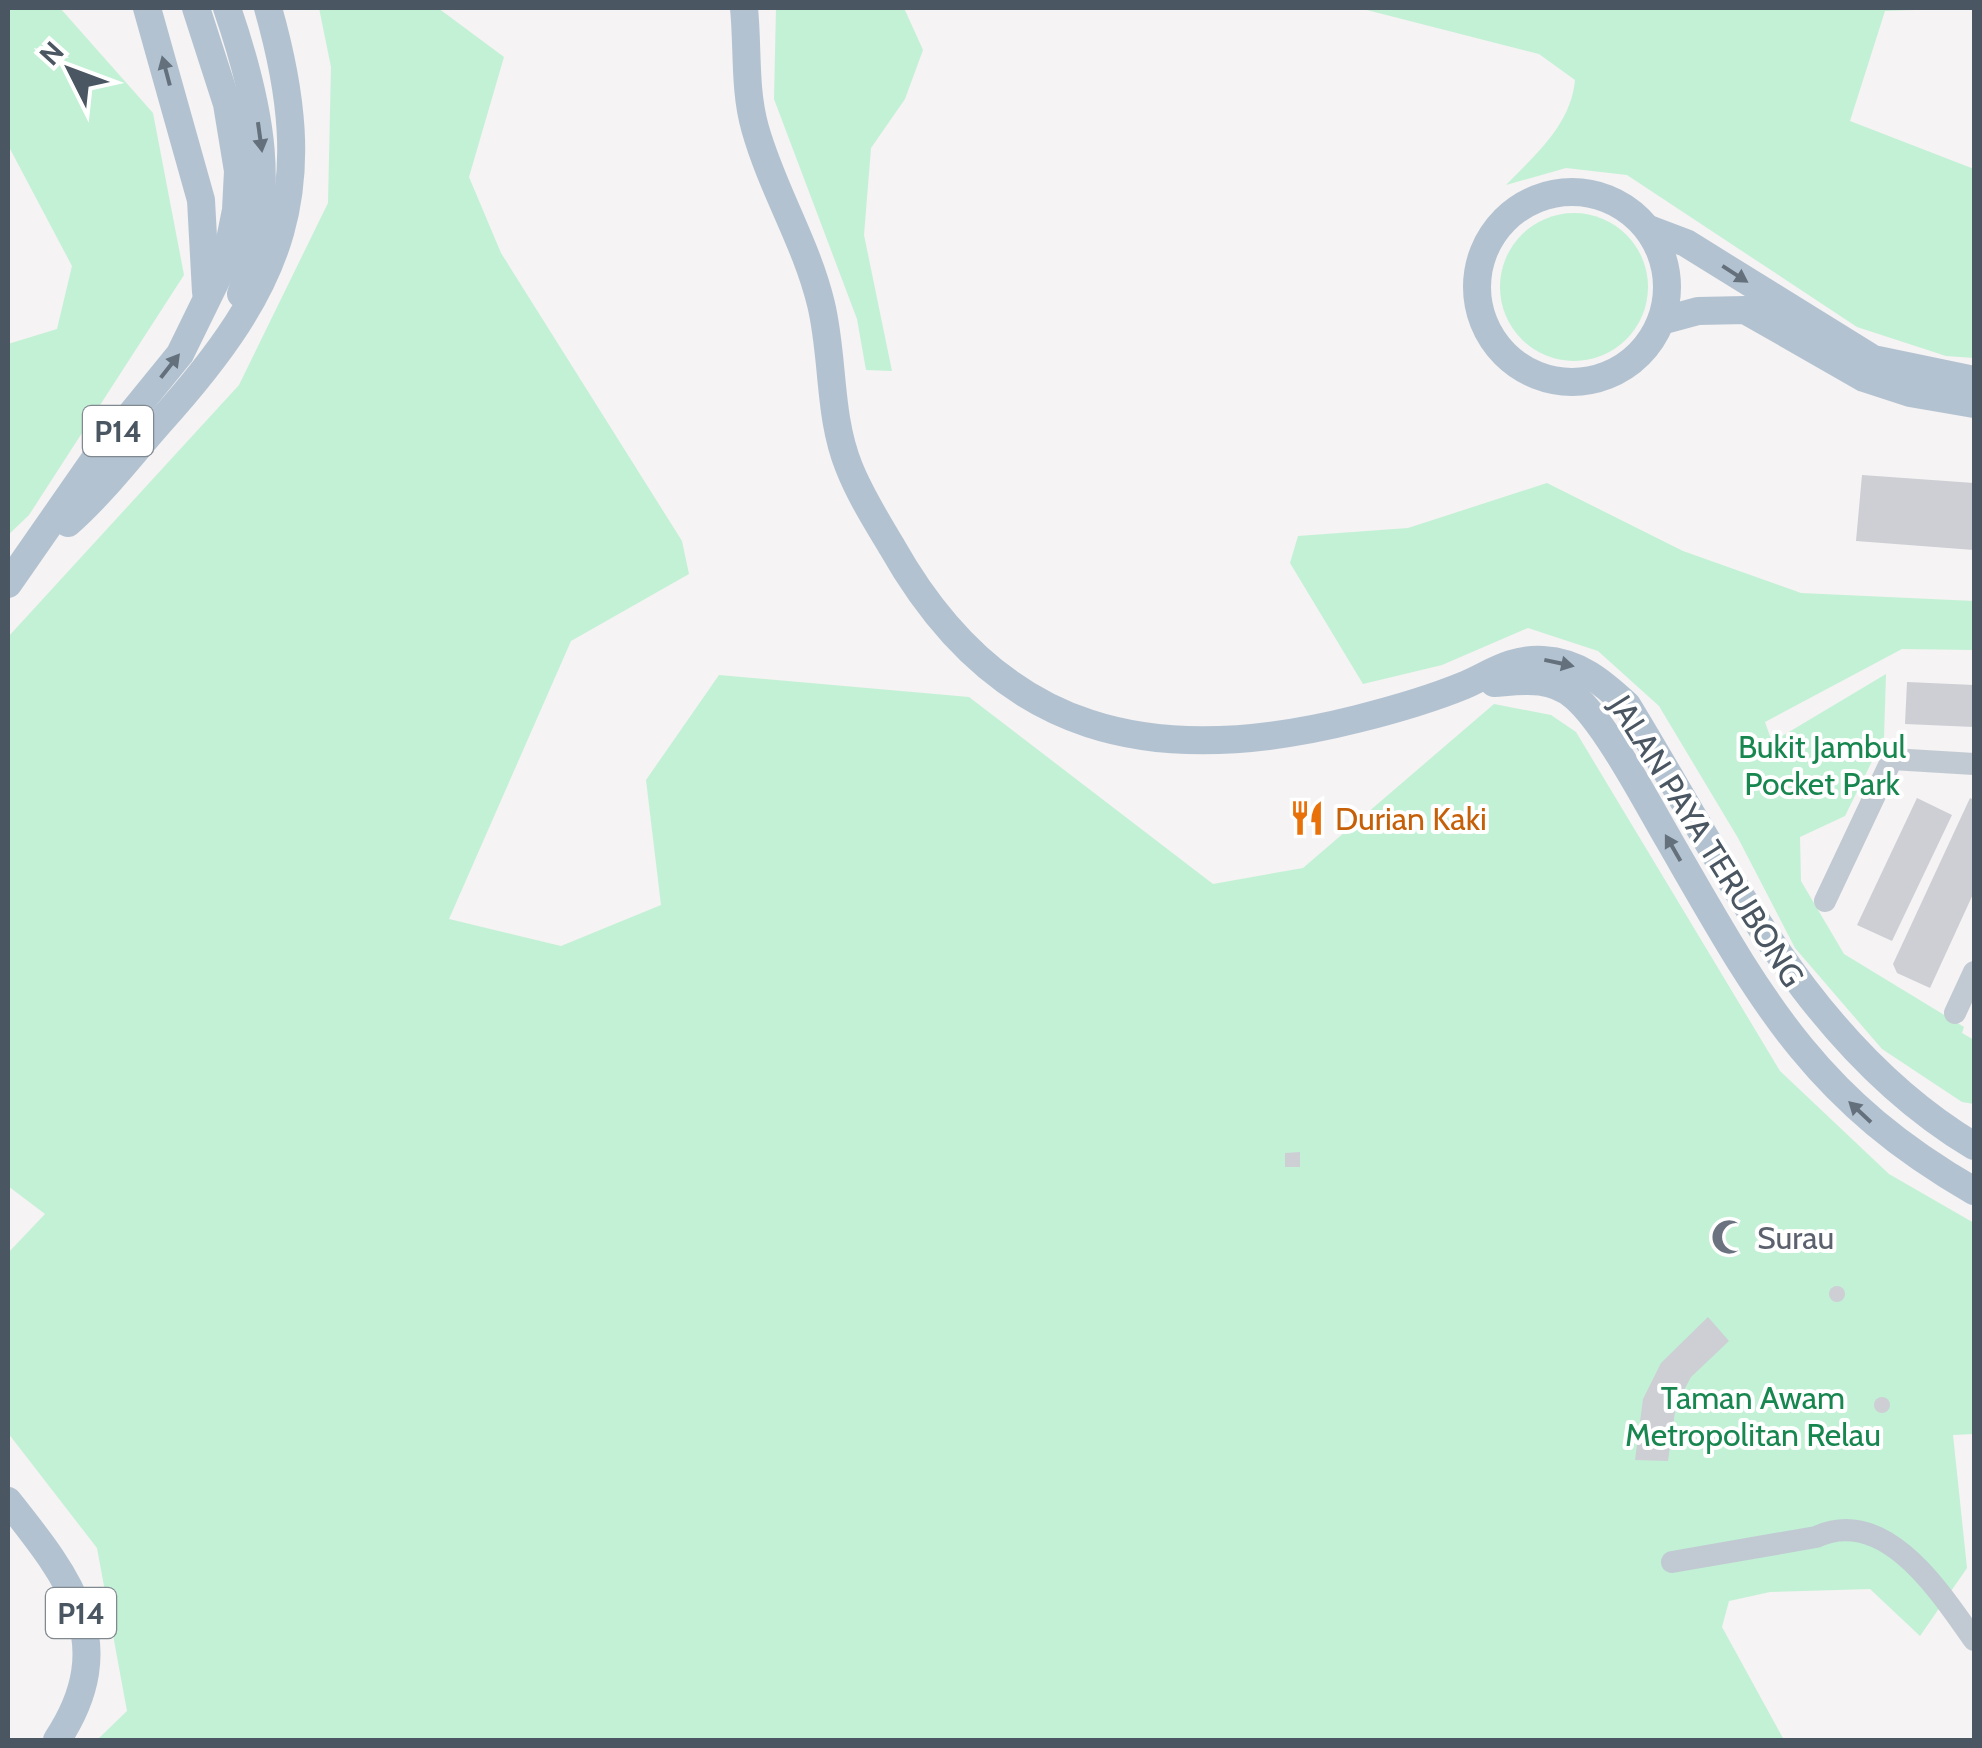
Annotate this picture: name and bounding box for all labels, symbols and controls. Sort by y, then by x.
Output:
north arrow [20,20,120,120]
text: N [32,35,71,72]
one-way arrow [158,55,174,86]
one-way arrow [252,122,268,154]
one-way arrow [1721,265,1748,283]
one-way arrow [159,354,180,379]
road number: P14 [83,406,153,456]
one-way arrow [1544,656,1575,671]
street label: JALAN PAYA TERUBONG [1601,687,1813,994]
park label: Bukit Jambul Pocket Park [1738,727,1907,803]
restaurant icon: Durian Kaki [1288,799,1326,837]
place label: Durian Kaki [1335,799,1487,838]
one-way arrow [1665,834,1683,862]
one-way arrow [1848,1101,1873,1123]
mosque icon: Surau [1710,1218,1748,1256]
place label: Surau [1757,1218,1834,1257]
park label: Taman Awam Metropolitan Relau [1625,1378,1881,1454]
road number: P14 [46,1588,116,1638]

